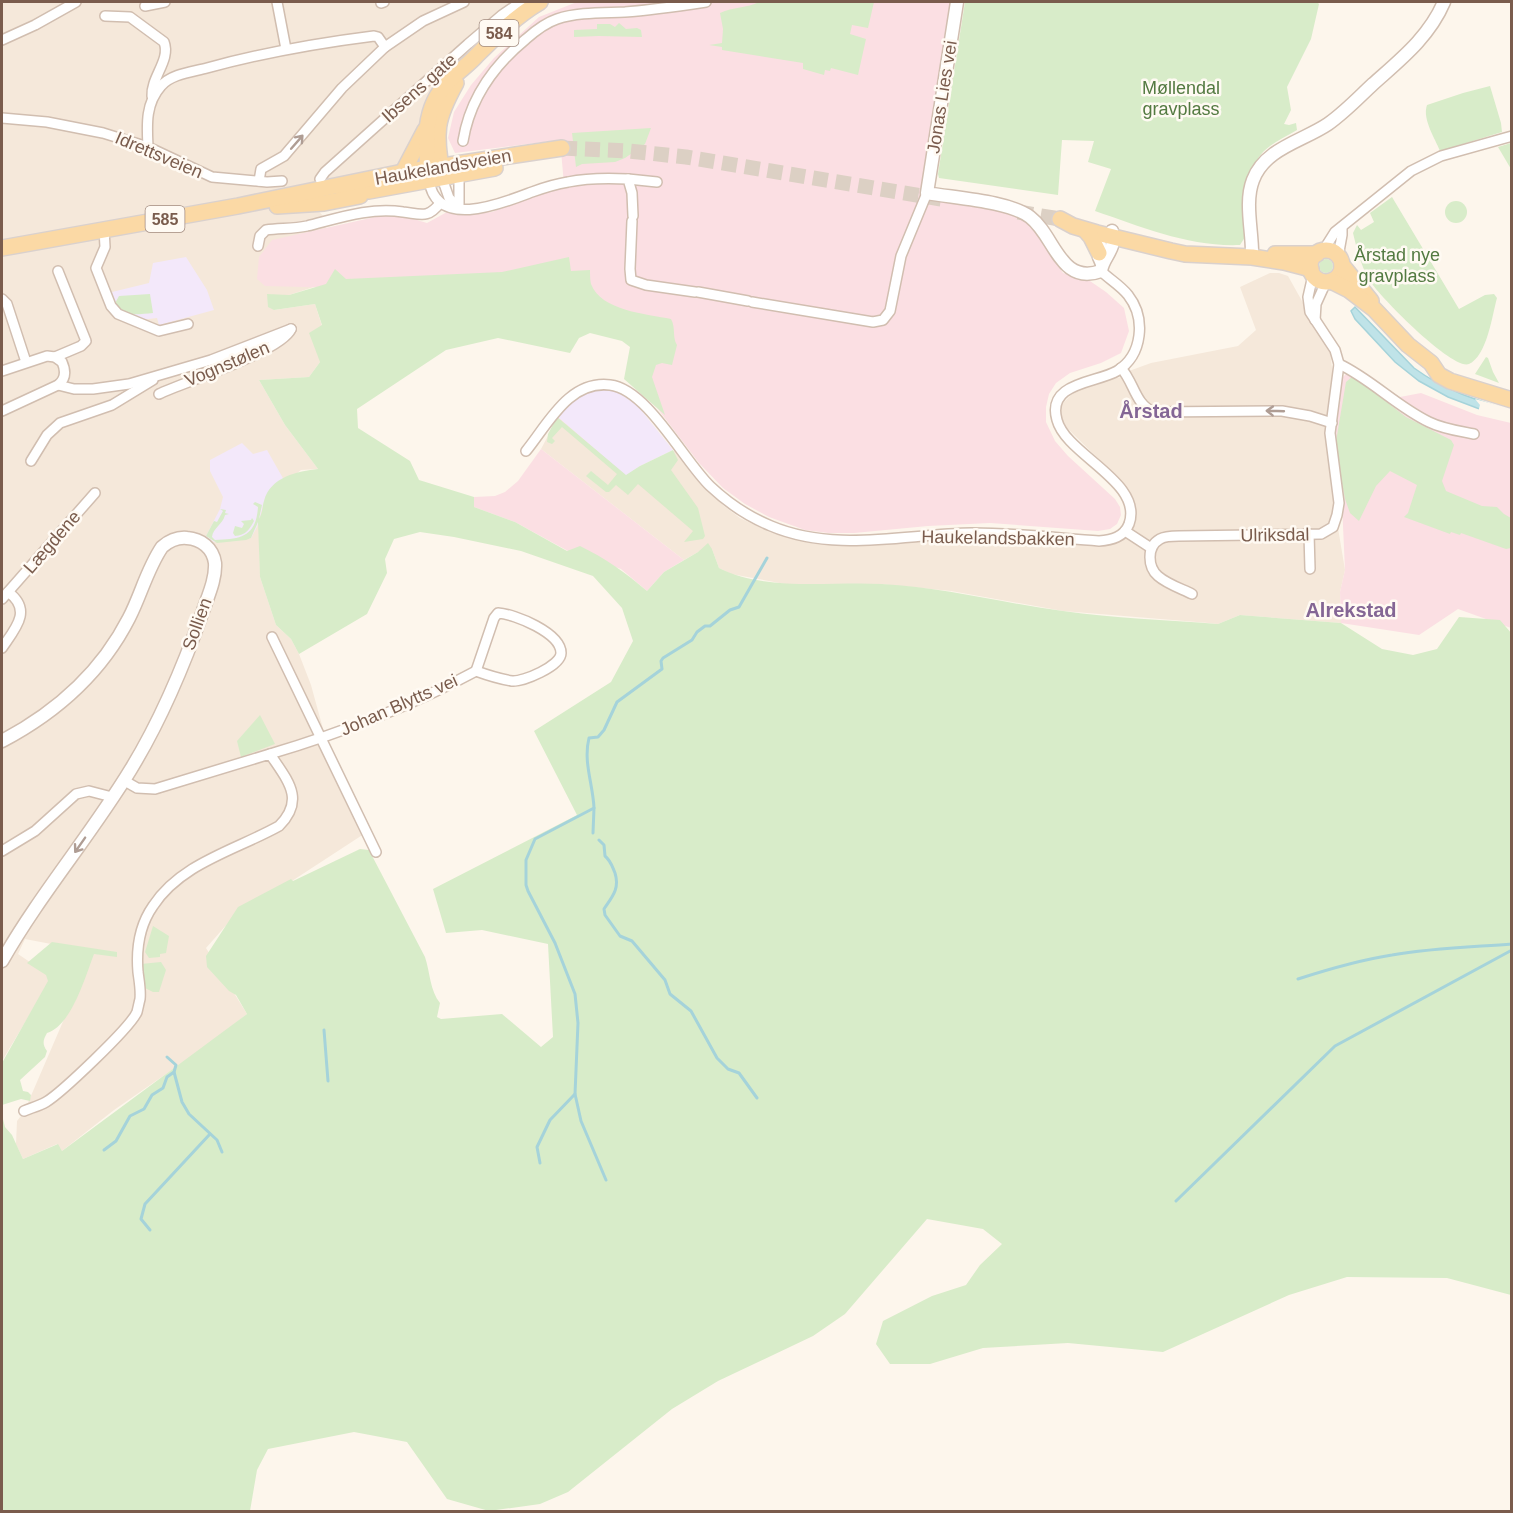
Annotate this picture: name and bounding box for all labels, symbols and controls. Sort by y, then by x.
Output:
road number: 584 [480,20,518,46]
street label: Jonas Lies vei [923,39,961,155]
street label: Ibsens gate [378,49,460,127]
park label: Møllendal gravplass [1142,78,1220,119]
street label: Idrettsveien [112,128,206,182]
one-way arrow [290,135,304,150]
street label: Haukelandsveien [373,145,513,189]
road number: 585 [146,206,184,232]
park label: Årstad nye gravplass [1354,245,1440,286]
street label: Vognstølen [182,337,272,391]
district label: Årstad [1119,399,1183,422]
one-way arrow [1265,405,1285,417]
street label: Lægdene [19,507,85,577]
street label: Ulriksdal [1240,524,1310,546]
street label: Haukelandsbakken [921,527,1075,549]
street label: Sollien [178,595,216,653]
district label: Alrekstad [1305,599,1397,621]
street label: Johan Blytts vei [337,670,461,740]
one-way arrow [74,837,86,853]

